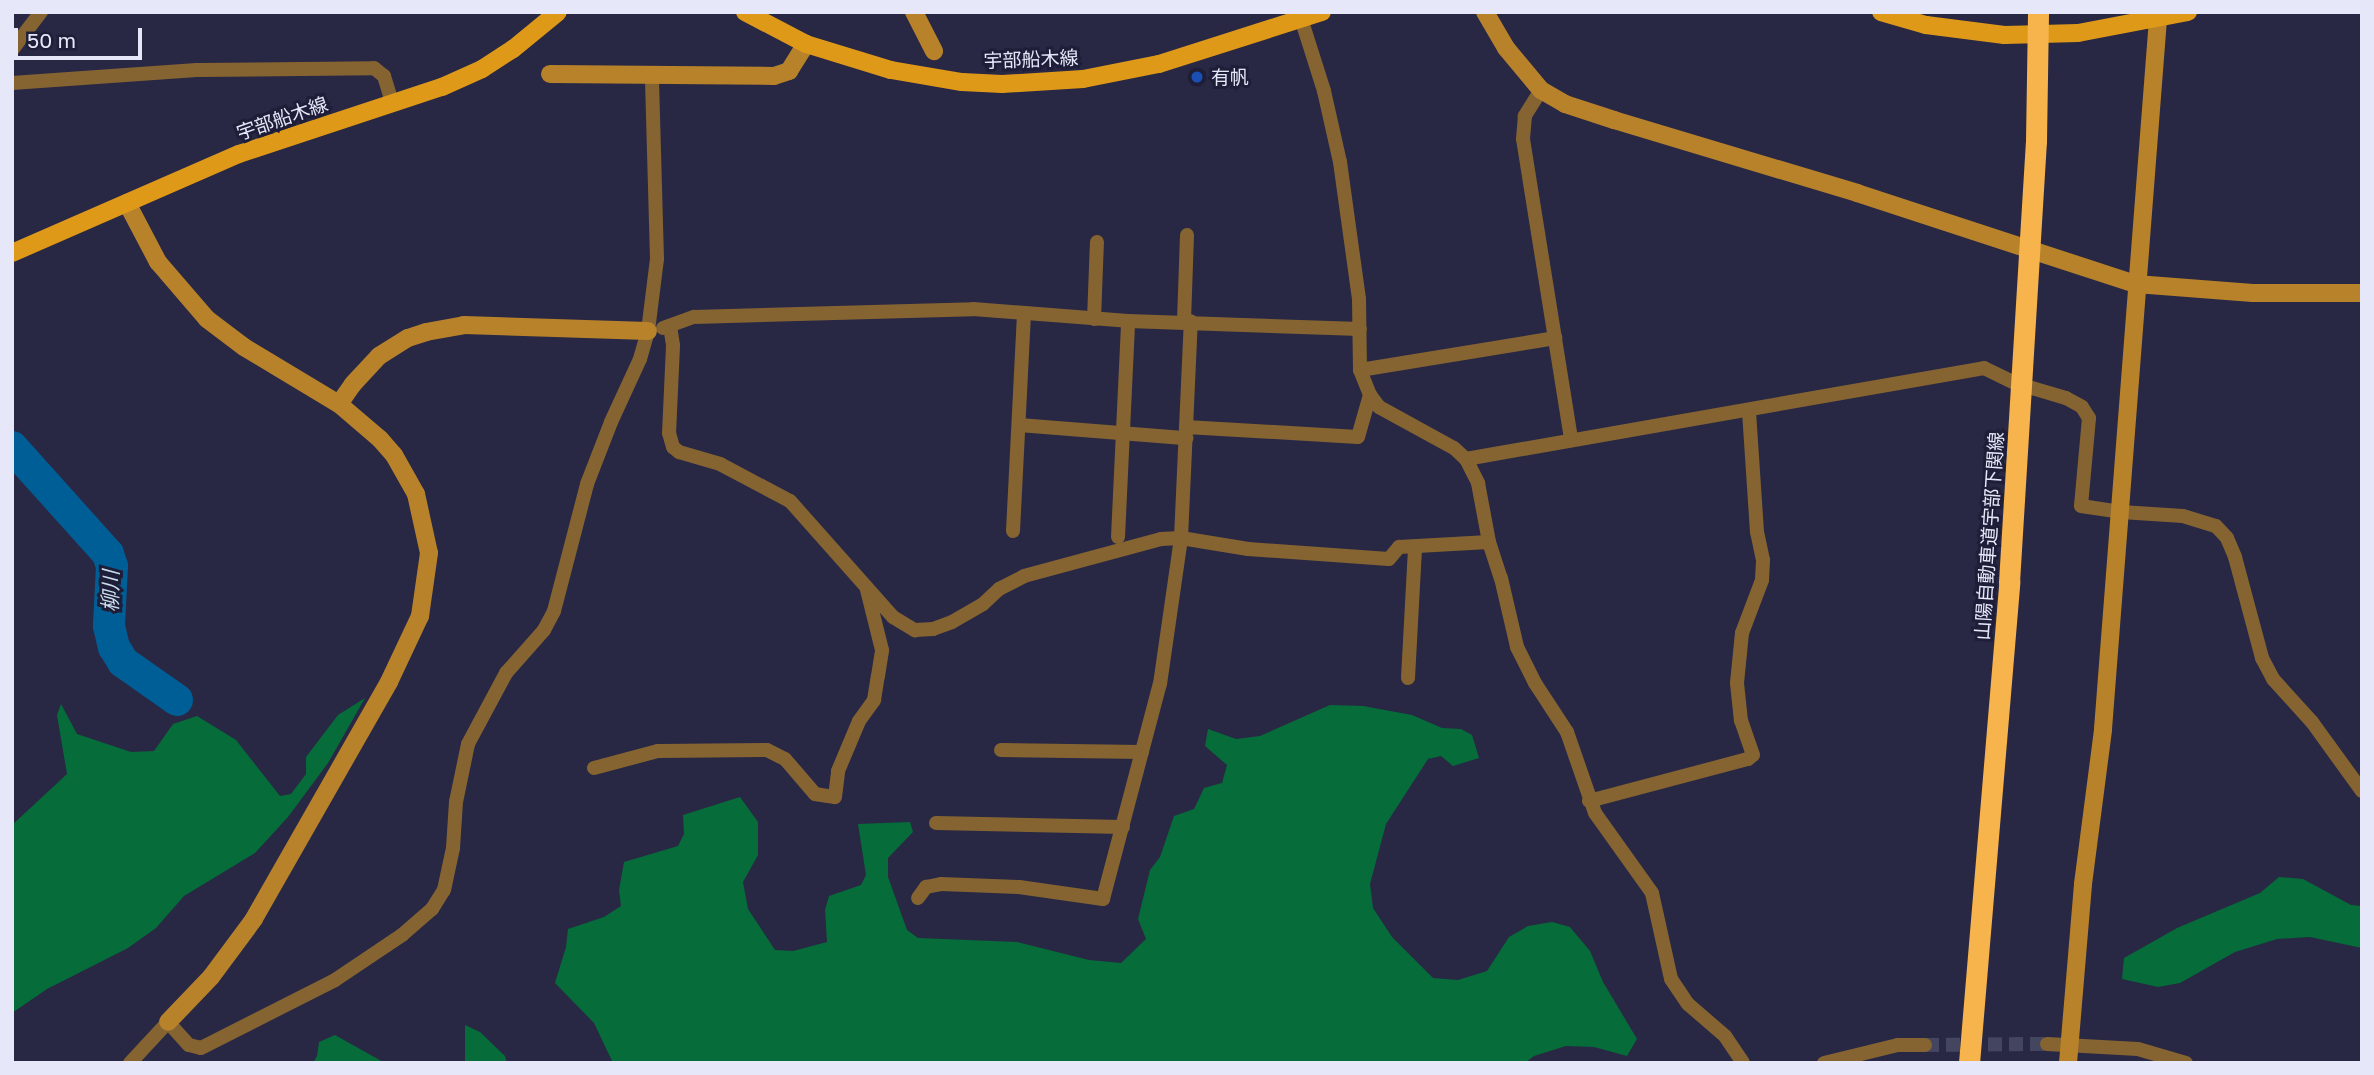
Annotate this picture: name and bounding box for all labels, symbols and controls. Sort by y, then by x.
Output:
scale bar [18,14,145,58]
text: 50 m [27,27,76,53]
street label: 宇部船木線 [983,46,1079,72]
place label: 有帆 [1211,66,1249,88]
marker: 有帆 [1189,69,1205,85]
street label: 宇部船木線 [233,92,331,144]
street label: 山陽自動車道宇部下関線 [1970,431,2008,641]
water label: 柳川 [97,570,123,612]

